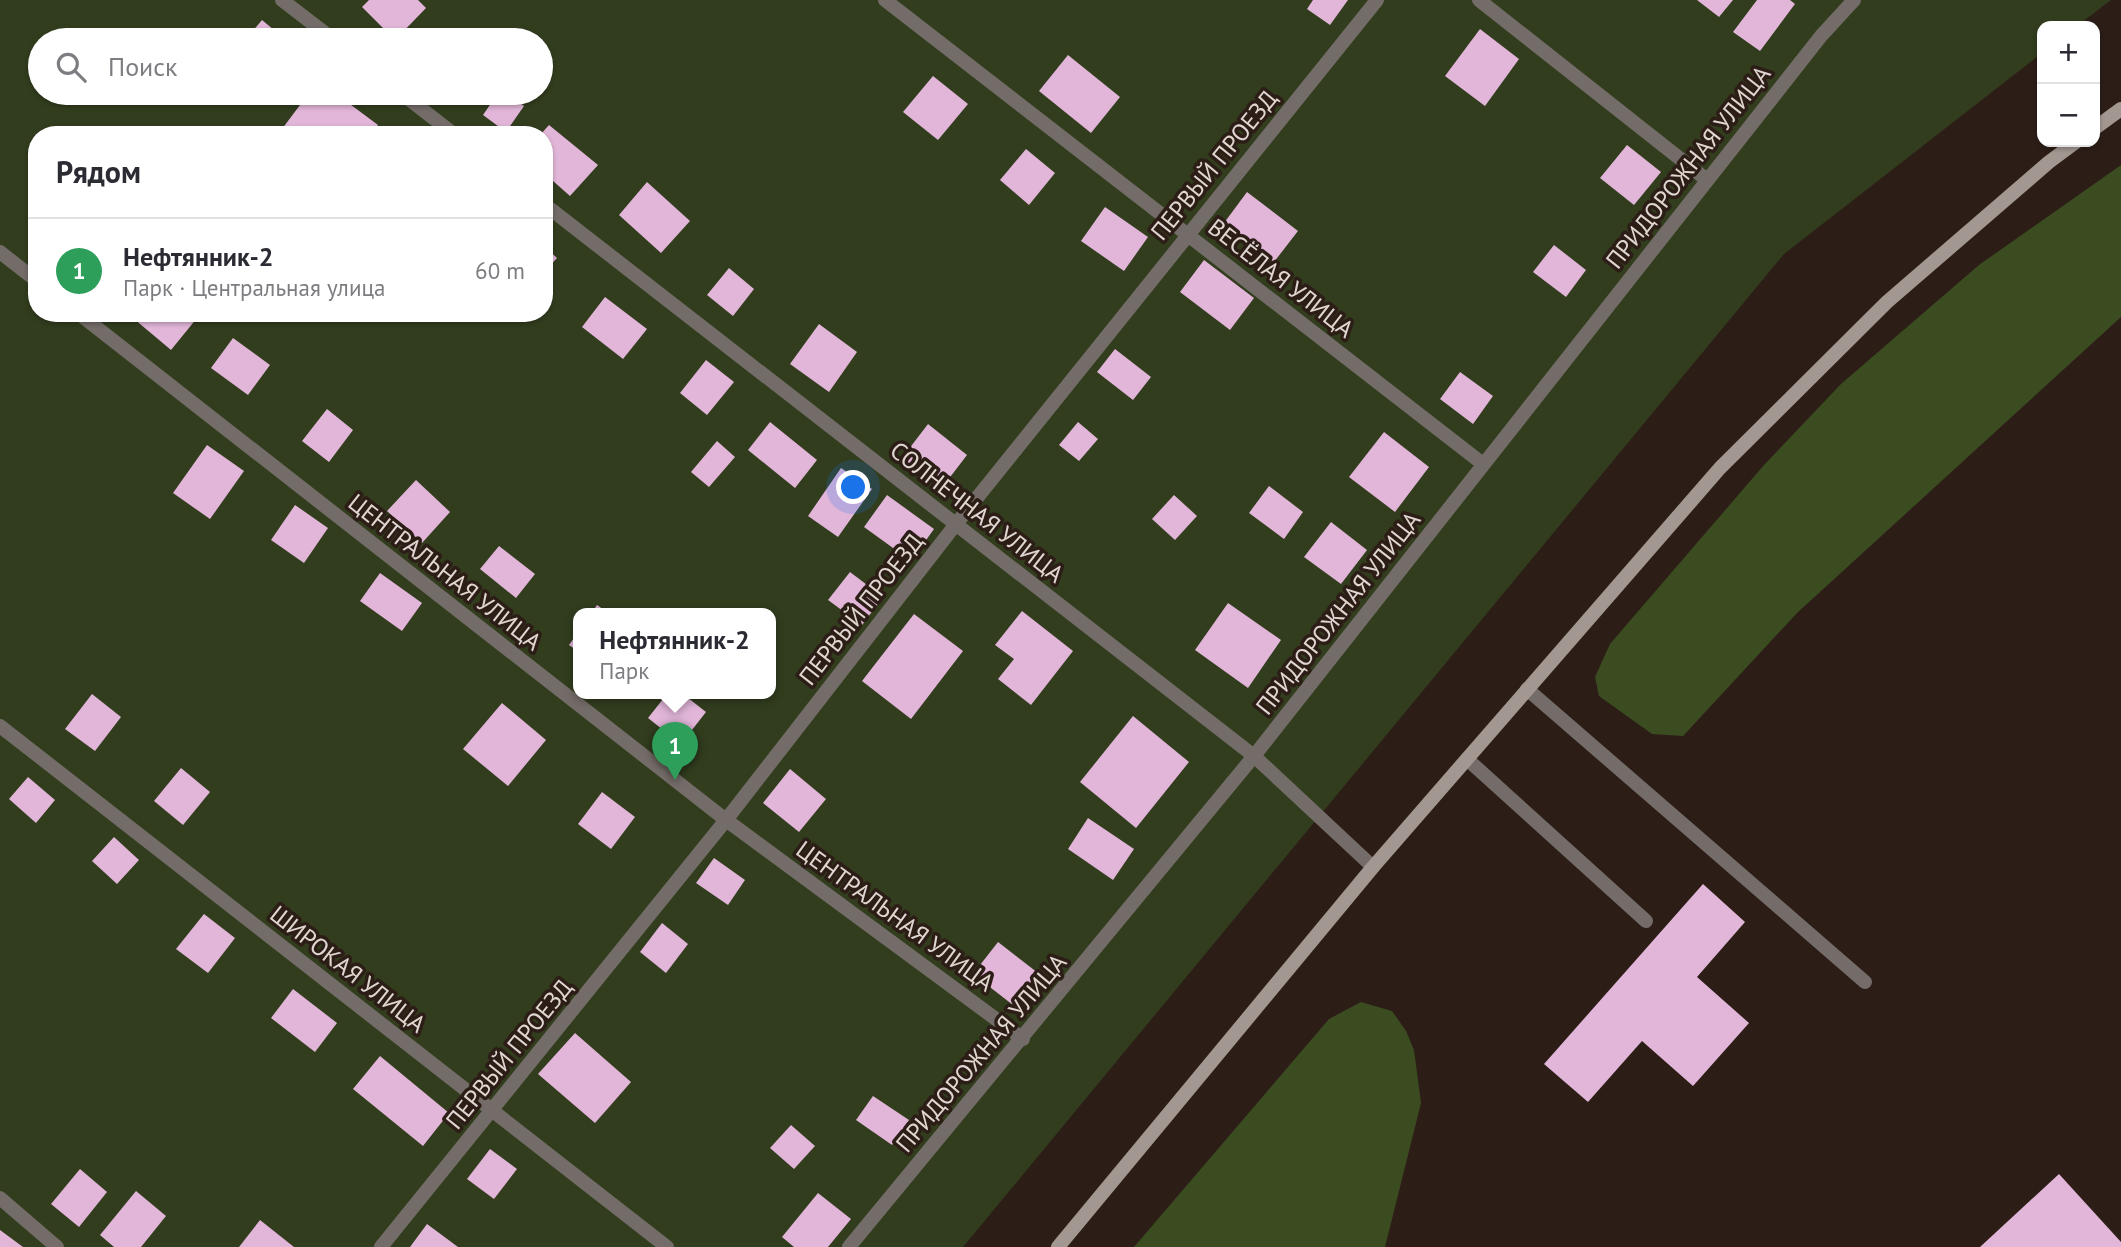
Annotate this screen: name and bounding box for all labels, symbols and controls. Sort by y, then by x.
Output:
map controls [2037,21,2100,147]
button: + [2037,21,2100,84]
search box [28,28,553,105]
icon: search [52,48,90,86]
text: Поиск [108,50,177,83]
street label: ПРИДОРОЖНАЯ УЛИЦА [1599,59,1777,275]
street label: ПЕРВЫЙ ПРОЕЗД [1144,84,1284,246]
button: − [2037,84,2100,147]
text: Рядом [56,152,141,191]
street label: ВЕСЁЛАЯ УЛИЦА [1202,212,1360,344]
text: Нефтянник-2 [123,240,274,273]
text: 1 [72,256,86,285]
text: 60 m [475,256,525,285]
text: Парк · Центральная улица [123,273,385,302]
street label: СОЛНЕЧНАЯ УЛИЦА [884,435,1070,589]
your location [836,470,870,504]
street label: ЦЕНТРАЛЬНАЯ УЛИЦА [342,487,548,657]
street label: ПРИДОРОЖНАЯ УЛИЦА [1249,505,1427,721]
street label: ПЕРВЫЙ ПРОЕЗД [792,527,930,691]
popup [573,608,776,699]
text: Нефтянник-2 [599,623,750,656]
text: Парк [599,656,649,685]
pin: 1 [652,722,698,780]
street label: ЦЕНТРАЛЬНАЯ УЛИЦА [790,834,1000,998]
street label: ШИРОКАЯ УЛИЦА [264,899,432,1039]
street label: ПРИДОРОЖНАЯ УЛИЦА [889,947,1073,1159]
street label: ПЕРВЫЙ ПРОЕЗД [439,973,579,1135]

